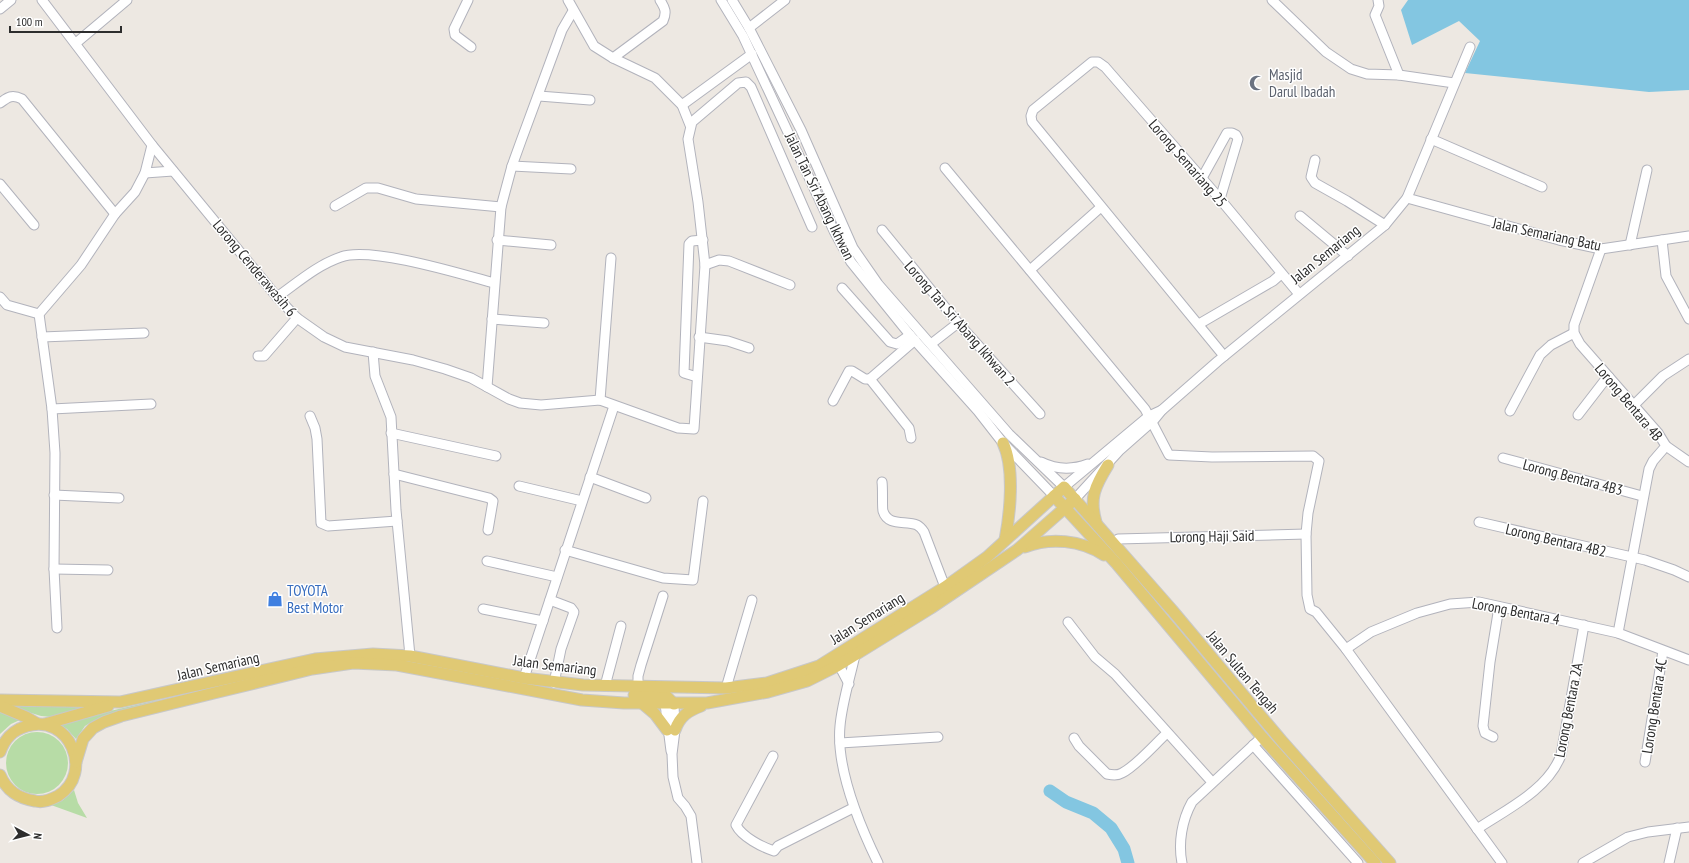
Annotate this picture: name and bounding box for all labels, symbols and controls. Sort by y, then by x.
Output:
scale bar [10,8,121,34]
text: 100 m [16,14,43,29]
place label: Masjid Darul Ibadah [1269,65,1335,101]
mosque icon: Masjid Darul Ibadah [1248,74,1266,92]
street label: Lorong Semariang 25 [1145,115,1231,211]
street label: Jalan Tan Sri Abang Ikhwan [780,128,859,263]
street label: Jalan Semariang Batu [1490,213,1603,255]
street label: Lorong Cenderawasih 6 [209,216,301,320]
street label: Jalan Semariang [1286,220,1363,288]
street label: Lorong Tan Sri Abang Ikhwan 2 [901,257,1019,389]
street label: Lorong Bentara 4B [1591,359,1667,445]
street label: Lorong Bentara 4B3 [1521,455,1625,499]
street label: Lorong Bentara 4B2 [1504,519,1608,561]
street label: Lorong Haji Said [1169,526,1255,546]
place label: TOYOTA Best Motor [287,581,344,617]
street label: Jalan Semariang [826,588,908,649]
shop icon: TOYOTA Best Motor [266,590,284,608]
street label: Lorong Bentara 4 [1471,593,1562,629]
street label: Jalan Sultan Tengah [1202,626,1283,717]
street label: Jalan Semariang [174,647,261,685]
street label: Jalan Semariang [511,650,598,680]
street label: Lorong Bentara 4C [1637,657,1671,755]
street label: Lorong Bentara 2A [1550,660,1587,759]
north arrow [8,815,48,855]
text: N [31,832,45,840]

